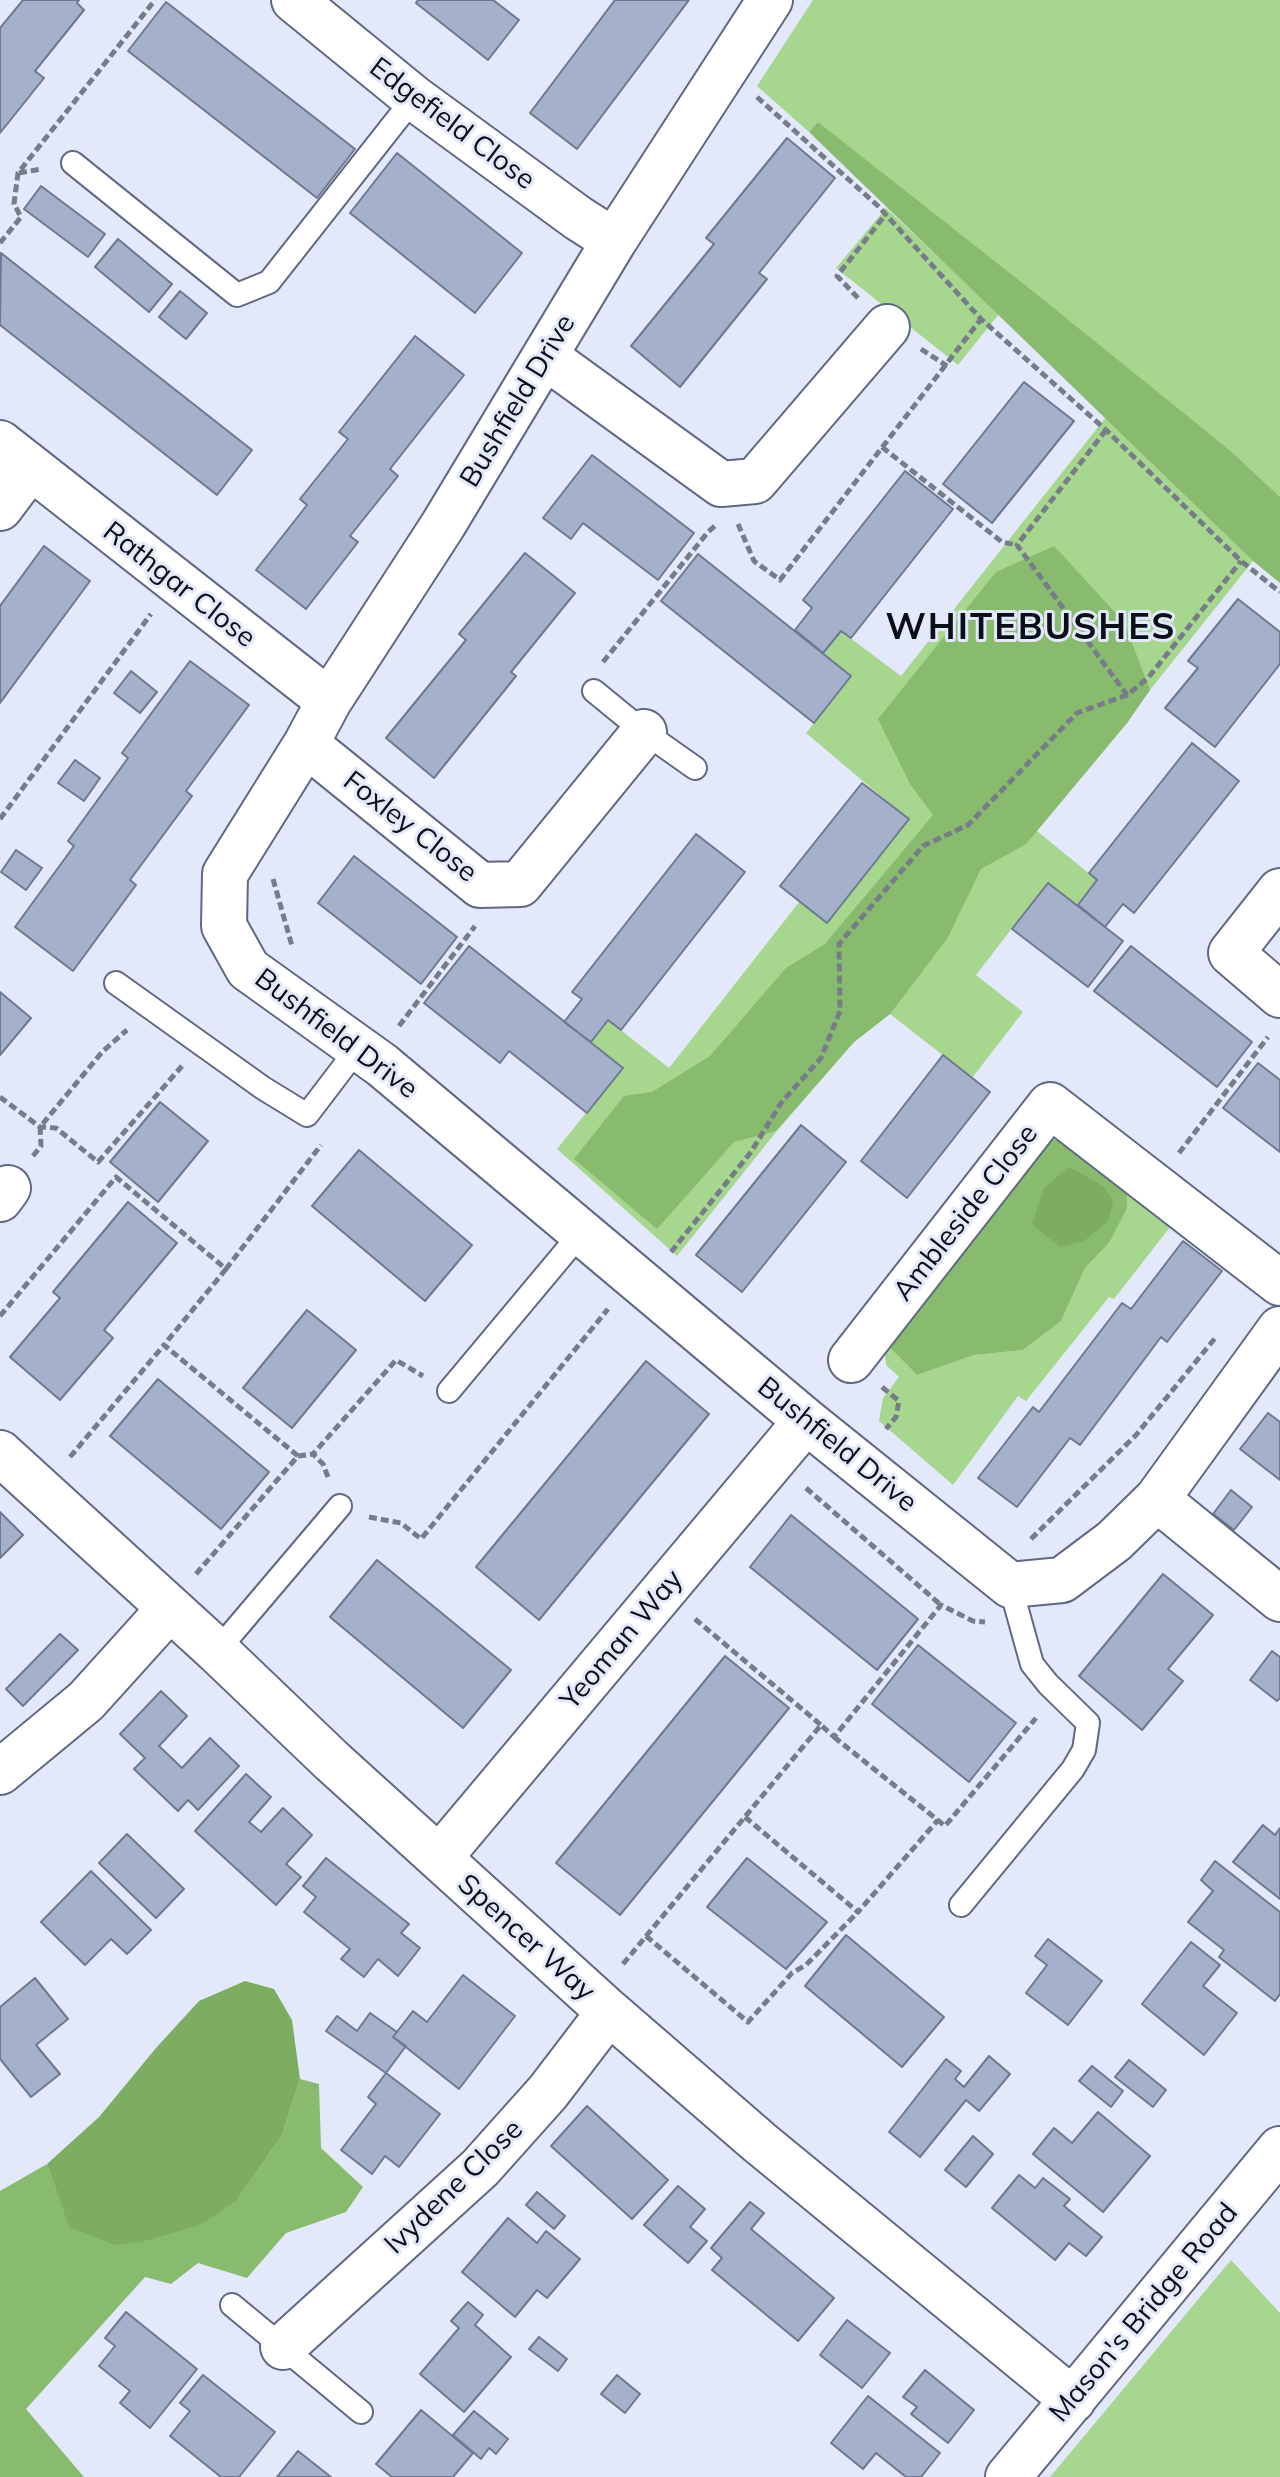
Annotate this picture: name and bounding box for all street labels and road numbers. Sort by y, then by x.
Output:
street label: Edgefield Close [363,51,541,197]
street label: Bushfield Drive [453,309,583,493]
street label: Rathgar Close [96,515,262,655]
street label: Foxley Close [336,764,484,890]
street label: Bushfield Drive [248,962,424,1106]
street label: Ambleside Close [887,1118,1045,1308]
street label: Bushfield Drive [751,1371,923,1519]
street label: Yeoman Way [554,1563,690,1717]
street label: Spencer Way [450,1868,602,2008]
street label: Ivydene Close [378,2113,530,2261]
street label: Mason's Bridge Road [1043,2197,1245,2429]

